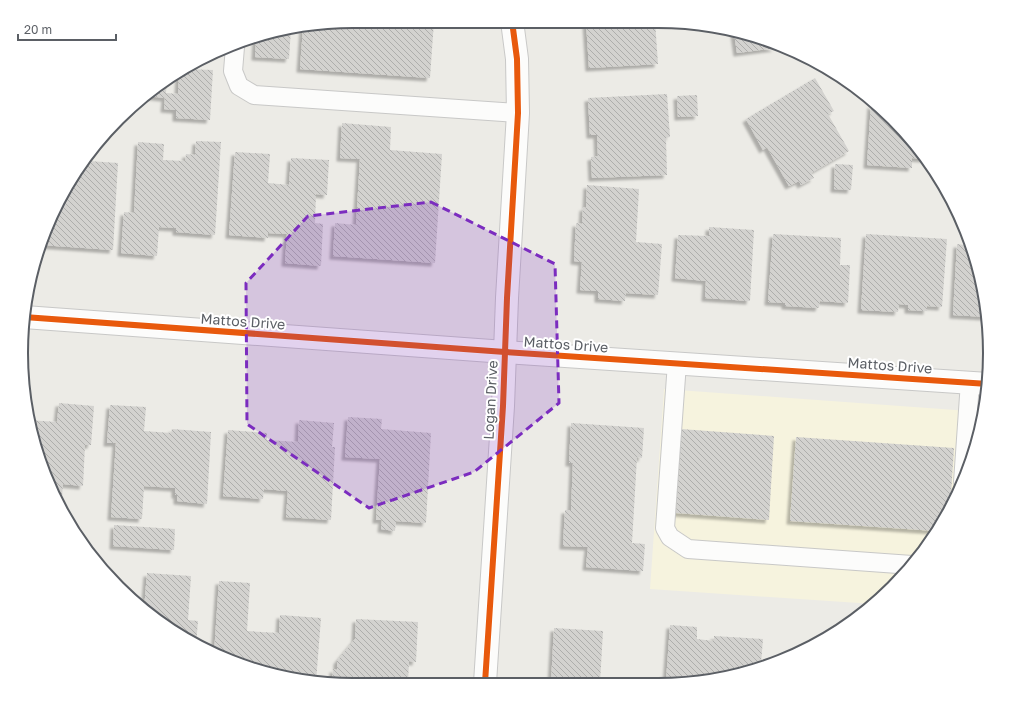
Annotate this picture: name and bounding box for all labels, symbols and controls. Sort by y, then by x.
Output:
scale bar [18,16,116,42]
text: 20 m [24,22,52,37]
street label: Mattos Drive [200,310,286,332]
street label: Mattos Drive [523,333,609,355]
street label: Mattos Drive [847,354,933,376]
street label: Logan Drive [479,360,501,440]

